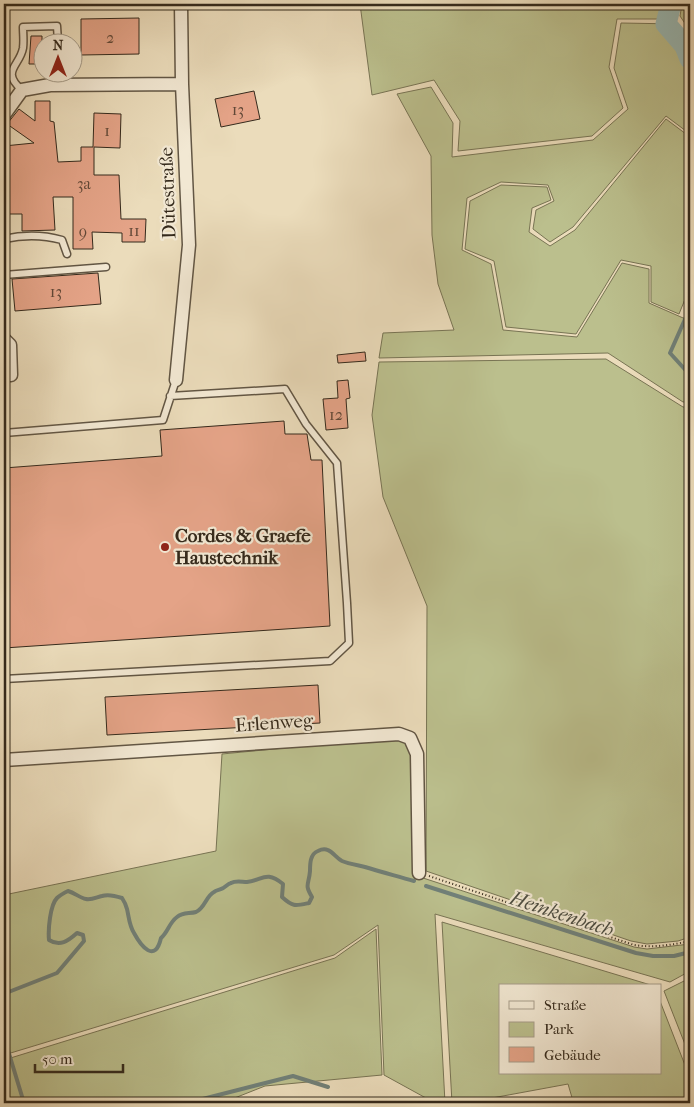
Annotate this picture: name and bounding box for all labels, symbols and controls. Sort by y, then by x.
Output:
house number: 2 [106,28,114,47]
north arrow [32,32,82,82]
text: N [53,37,64,54]
house number: 13 [232,100,244,119]
house number: 1 [104,121,110,140]
street label: Dütestraße [155,147,181,239]
house number: 3a [77,174,92,193]
house number: 11 [128,221,140,240]
house number: 9 [79,222,87,241]
house number: 13 [50,282,62,301]
house number: 12 [329,405,343,424]
place label: Cordes & Graefe Haustechnik [175,525,311,569]
marker: Cordes & Graefe Haustechnik [159,541,171,553]
street label: Erlenweg [234,709,315,737]
water label: Heinkenbach [506,886,617,942]
legend [499,984,662,1074]
text: Straße [544,996,587,1014]
text: Park [544,1020,574,1038]
scale bar [35,1042,122,1074]
text: Gebäude [544,1046,601,1064]
text: 50 m [42,1050,73,1068]

